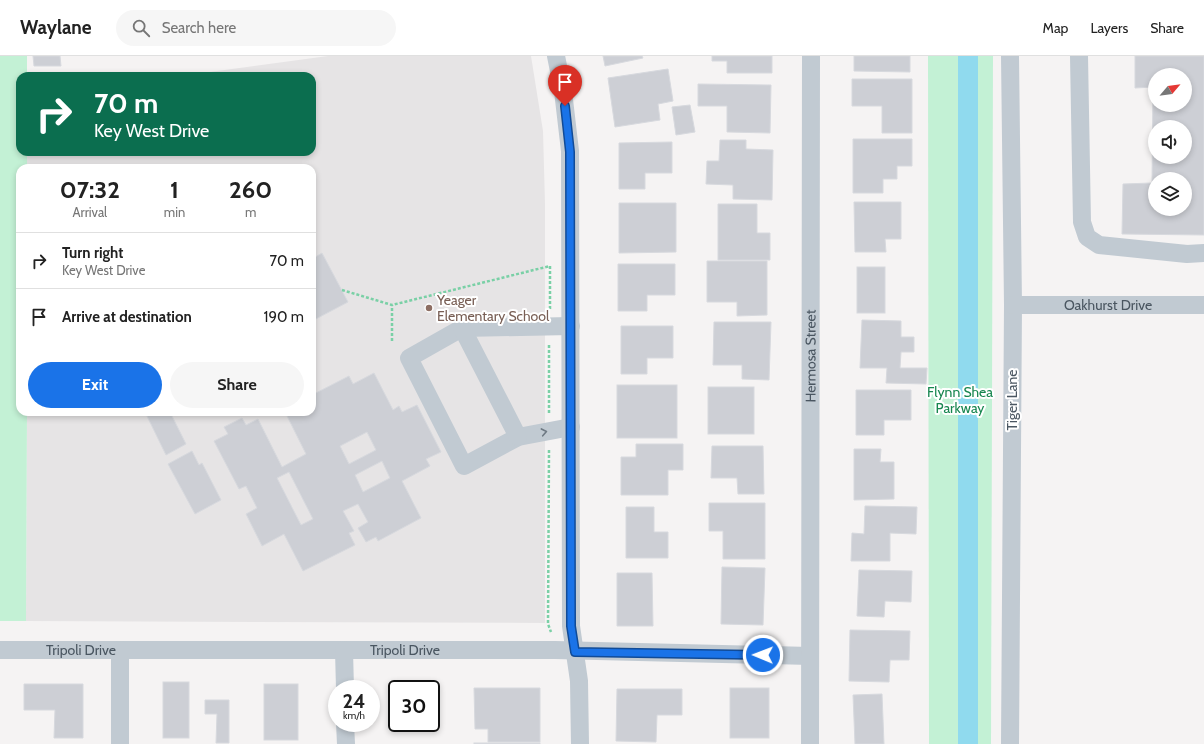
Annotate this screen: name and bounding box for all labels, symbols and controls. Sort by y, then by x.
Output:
search box [116,10,396,46]
text: Waylane [20,16,92,39]
icon: search [130,17,152,39]
text: Search here [162,19,236,37]
text: Map [1043,19,1068,37]
text: Layers [1090,19,1128,37]
text: Share [1150,19,1184,37]
pin [548,65,582,106]
north arrow [1148,68,1192,112]
map controls [1148,68,1192,216]
icon: arrive [554,71,576,93]
text: 70 m [94,86,158,120]
icon: right [28,88,80,140]
text: Key West Drive [94,120,209,142]
button: sound [1148,120,1192,164]
button: layers [1148,172,1192,216]
text: 07:32 [60,175,120,204]
text: 1 [170,175,179,204]
text: 260 [229,175,272,204]
text: Arrival [73,204,107,220]
text: min [164,204,185,220]
text: m [245,204,256,220]
text: Turn right [62,244,123,262]
icon: right [28,250,50,272]
text: 70 m [270,252,304,270]
text: Key West Drive [62,262,145,278]
place label: Yeager Elementary School [436,291,550,325]
street label: Oakhurst Drive [1064,296,1152,314]
marker: Yeager Elementary School [424,303,434,313]
icon: arrive [28,306,50,328]
text: Arrive at destination [62,308,192,326]
text: 190 m [264,308,304,326]
street label: Hermosa Street [801,309,820,403]
button: Exit [28,362,162,408]
button: Share [170,362,304,408]
street label: Tiger Lane [1003,370,1021,430]
park label: Flynn Shea Parkway [927,383,993,417]
one-way arrow [541,428,547,437]
position arrow [742,634,784,676]
street label: Tripoli Drive [46,641,116,659]
street label: Tripoli Drive [370,641,440,659]
speed limit sign: 30 [388,680,440,732]
text: 24 [343,689,366,713]
text: km/h [343,709,365,722]

